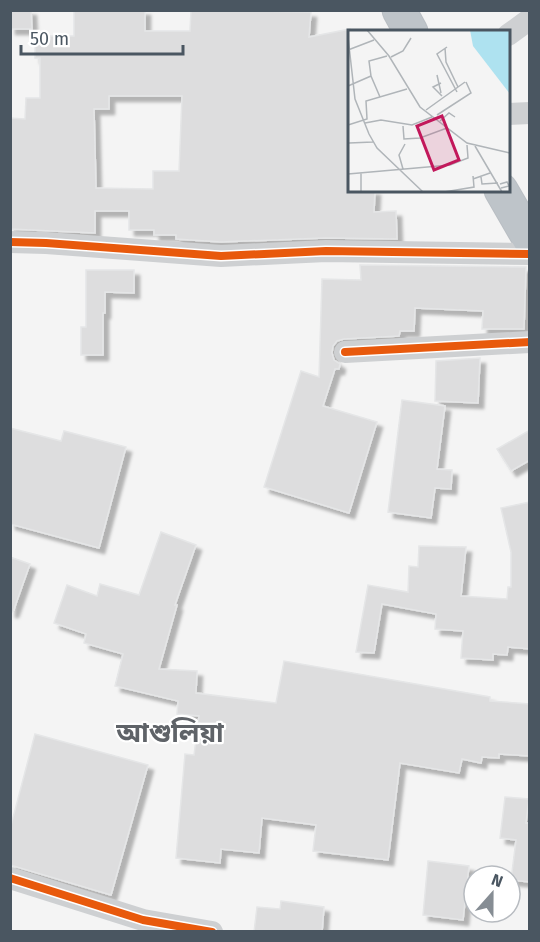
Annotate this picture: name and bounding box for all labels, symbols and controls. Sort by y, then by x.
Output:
scale bar [21,18,183,56]
text: 50 m [30,28,69,50]
inset map [348,30,510,192]
district label: আশুলিয়া [115,717,224,749]
north arrow [462,864,522,924]
text: N [489,870,506,891]

